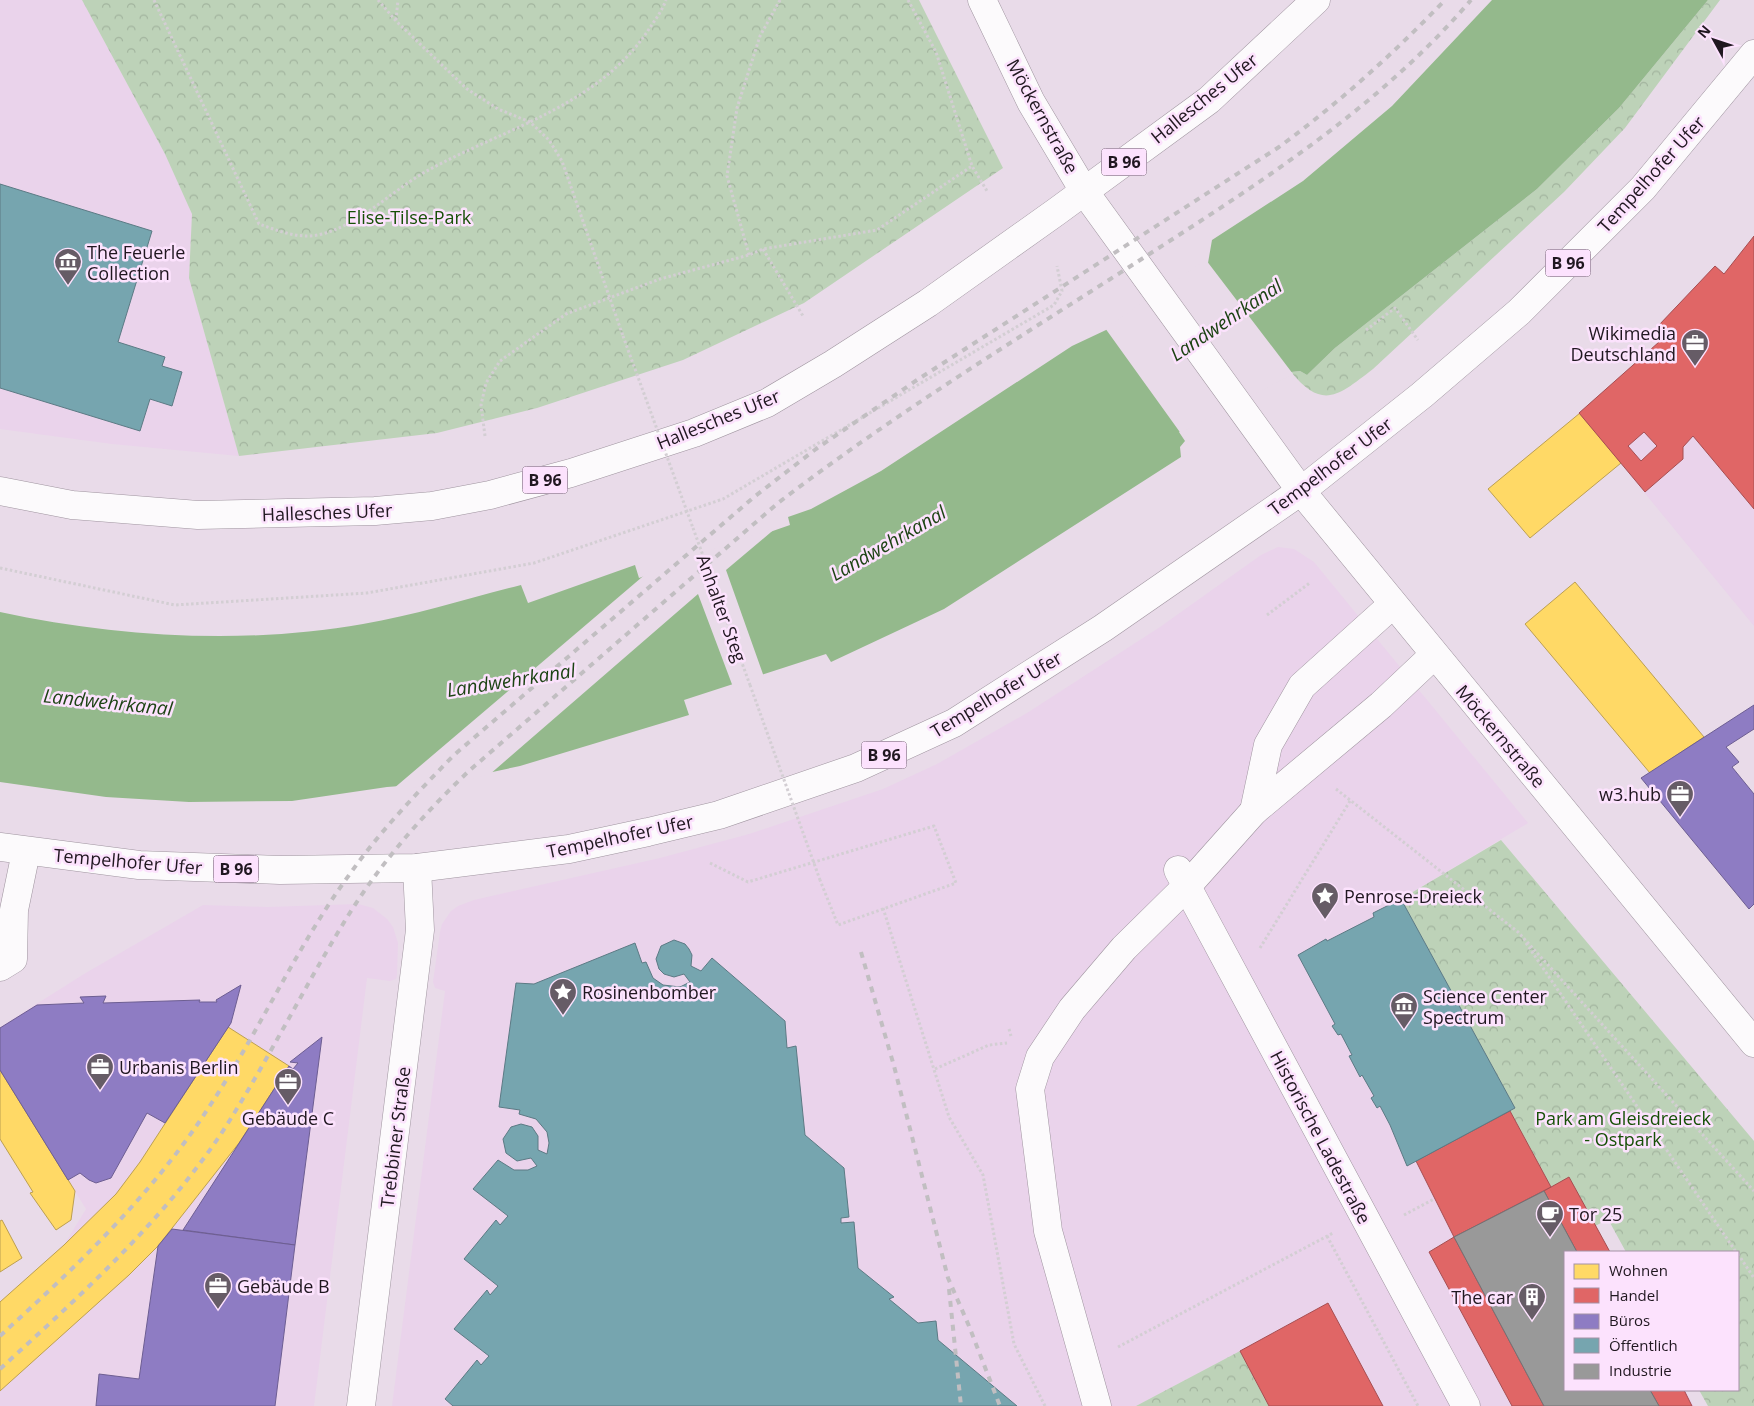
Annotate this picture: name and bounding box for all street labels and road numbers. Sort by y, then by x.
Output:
street label: Hallesches Ufer [1146,47,1263,148]
street label: Möckernstraße [1002,55,1084,177]
street label: Tempelhofer Ufer [1592,110,1710,237]
road number: B 96 [1102,148,1146,176]
road number: B 96 [1546,250,1590,276]
street label: Hallesches Ufer [653,383,784,455]
street label: Tempelhofer Ufer [1263,411,1397,520]
road number: B 96 [522,466,568,494]
street label: Hallesches Ufer [261,498,393,526]
street label: Anhalter Steg [691,551,753,665]
street label: Tempelhofer Ufer [926,645,1067,743]
street label: Möckernstraße [1451,680,1551,792]
road number: B 96 [862,742,906,768]
street label: Tempelhofer Ufer [545,809,696,863]
street label: Tempelhofer Ufer [53,843,204,880]
road number: B 96 [214,856,258,882]
street label: Historische Ladestraße [1265,1046,1377,1228]
street label: Trebbiner Straße [374,1065,416,1209]

